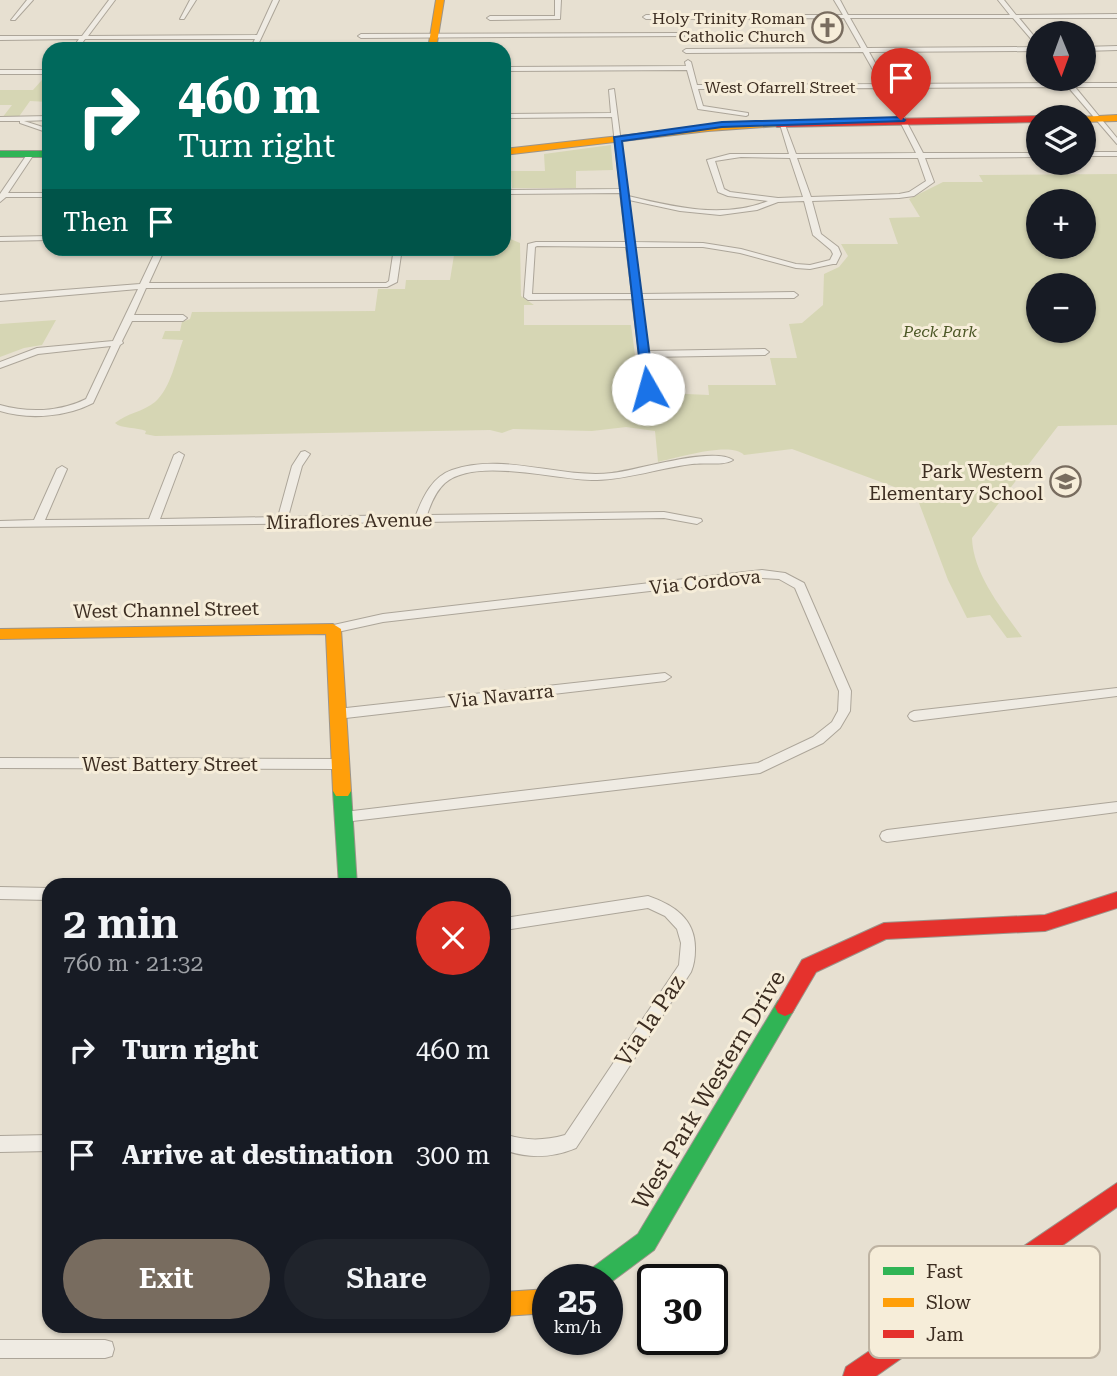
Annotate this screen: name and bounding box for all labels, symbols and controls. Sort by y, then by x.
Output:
place label: Holy Trinity Roman Catholic Church [652,9,805,46]
church icon: Holy Trinity Roman Catholic Church [811,10,845,44]
north arrow [1026,21,1096,91]
map controls [1026,21,1096,343]
pin [871,48,931,120]
icon: arrive [882,59,920,97]
text: 460 m [178,68,320,125]
icon: right [63,70,154,161]
street label: West Ofarrell Street [705,78,855,97]
button: layers [1026,105,1096,175]
text: Turn right [178,127,335,165]
button: + [1026,189,1096,259]
icon: arrive [142,203,180,241]
text: Then [63,207,128,237]
button: − [1026,273,1096,343]
park label: Peck Park [902,322,977,341]
position arrow [611,352,685,426]
place label: Park Western Elementary School [869,460,1043,505]
school or university icon: Park Western Elementary School [1049,465,1083,499]
street label: Miraflores Avenue [266,508,432,534]
street label: Via Cordova [648,565,763,599]
street label: West Channel Street [73,597,259,623]
street label: Via Navarra [447,679,556,713]
street label: West Battery Street [82,753,258,776]
text: 2 min [63,899,179,948]
button: close [416,901,490,975]
text: 760 m · 21:32 [63,950,203,977]
street label: West Park Western Drive [627,966,791,1214]
street label: Via la Paz [610,970,691,1072]
icon: right [63,1031,101,1069]
text: Turn right [122,1035,258,1065]
text: 460 m [416,1035,490,1065]
icon: arrive [63,1136,101,1174]
text: Arrive at destination [122,1140,393,1170]
text: 300 m [416,1140,490,1170]
button: Exit [63,1239,270,1319]
button: Share [284,1239,490,1319]
legend [869,1246,1100,1358]
text: Fast [926,1260,963,1283]
speed limit sign: 30 [637,1264,728,1355]
text: 25 [558,1280,597,1321]
text: Slow [926,1291,971,1314]
text: km/h [553,1316,602,1337]
text: Jam [926,1323,964,1346]

